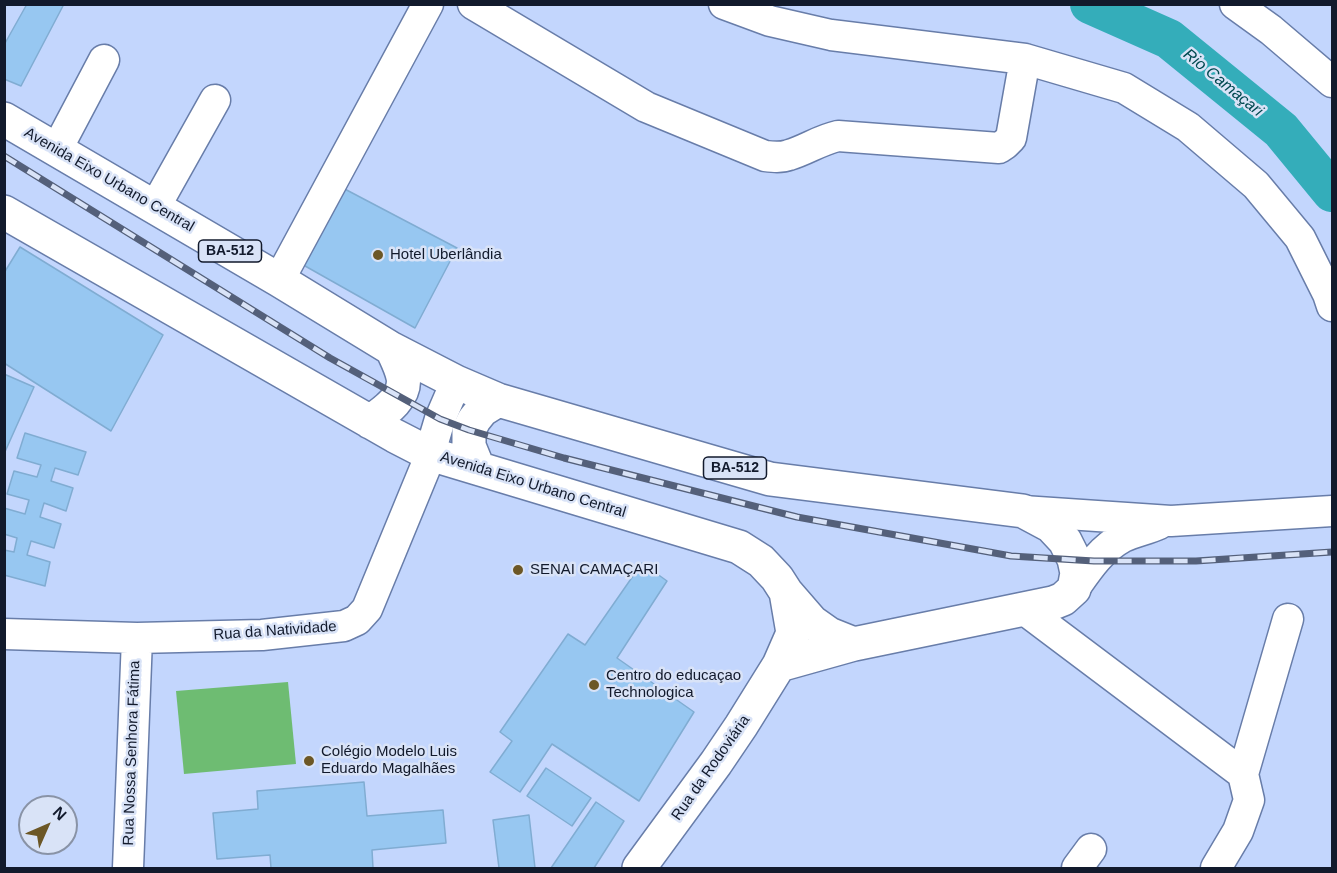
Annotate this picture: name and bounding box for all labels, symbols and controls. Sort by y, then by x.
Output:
water label: Rio Camaçari [1179,45,1267,121]
street label: Avenida Eixo Urbano Central [21,124,197,236]
road number: BA-512 [198,240,262,262]
place label: Hotel Uberlândia [390,246,502,264]
marker: Hotel Uberlândia [371,248,385,262]
street label: Avenida Eixo Urbano Central [438,448,628,522]
road number: BA-512 [704,457,766,479]
place label: SENAI CAMAÇARI [530,561,658,579]
marker: SENAI CAMAÇARI [511,563,525,577]
street label: Rua da Natividade [213,618,337,644]
street label: Rua Nossa Senhora Fátima [120,660,144,846]
place label: Centro do educaçao Technologica [606,667,741,702]
marker: Centro do educaçao Technologica [587,678,601,692]
street label: Rua da Rodoviária [668,712,754,824]
place label: Colégio Modelo Luis Eduardo Magalhães [321,743,457,778]
marker: Colégio Modelo Luis Eduardo Magalhães [302,754,316,768]
north arrow [18,795,78,855]
text: N [50,803,70,823]

